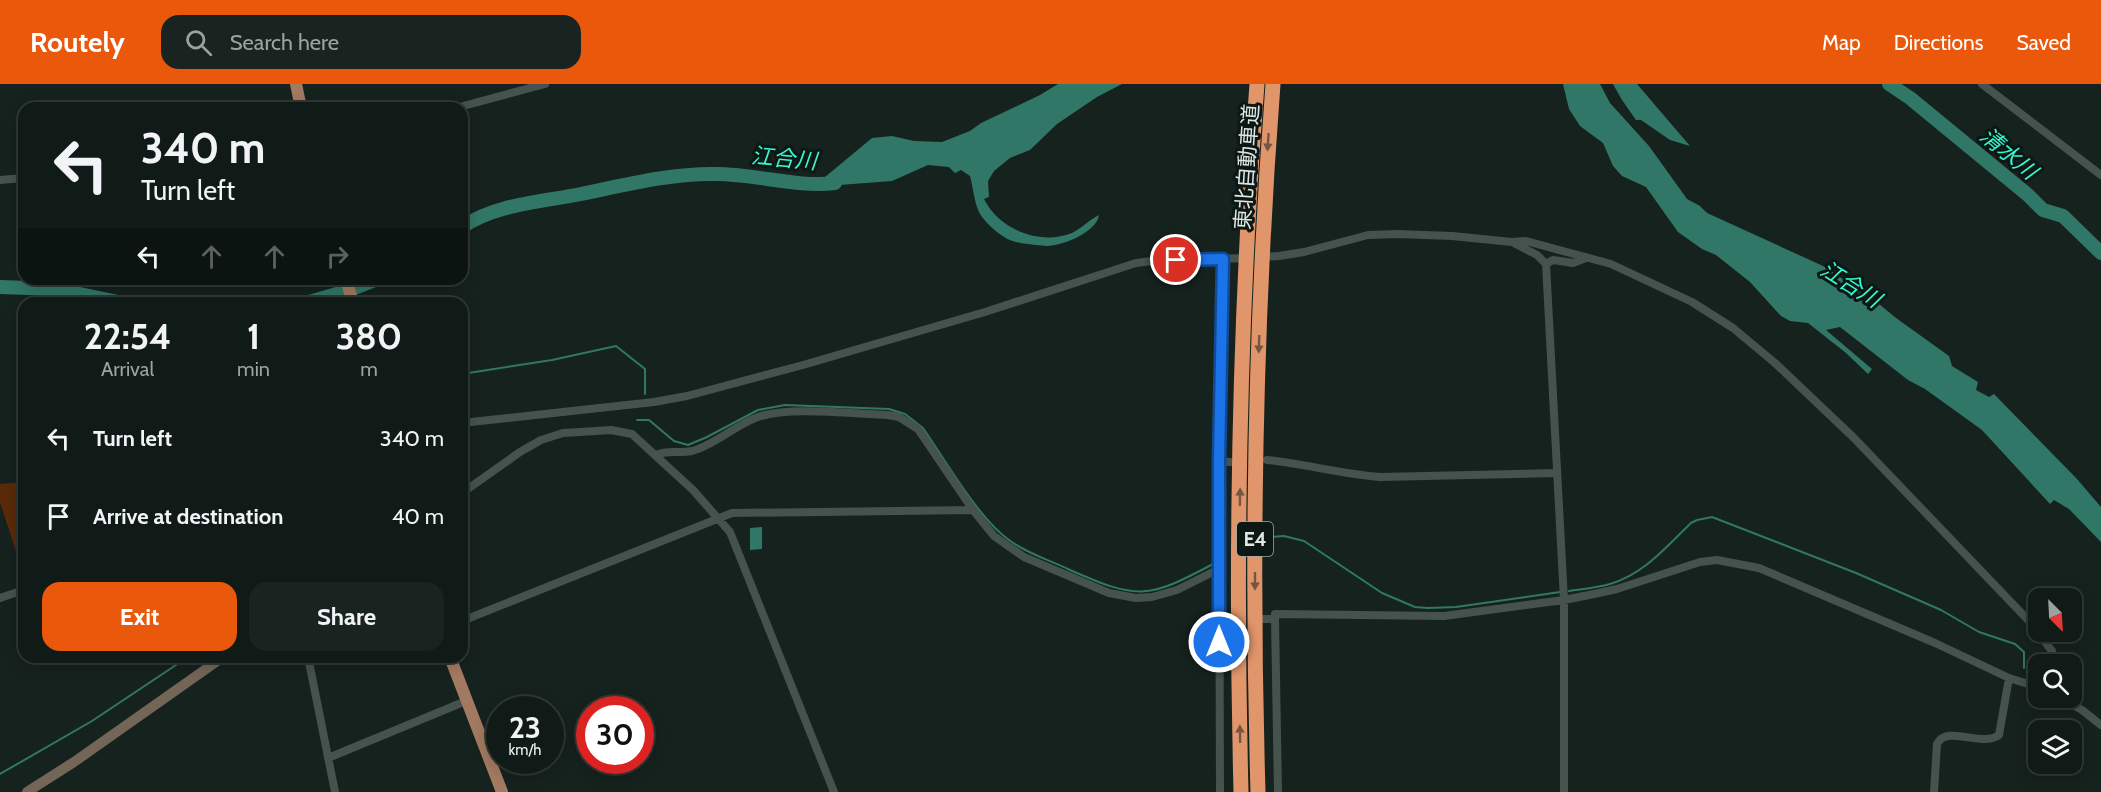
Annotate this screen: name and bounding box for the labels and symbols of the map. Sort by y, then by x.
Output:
street label: 東北自動車道 [1230,103,1263,231]
water label: 清水川 [1975,122,2044,186]
one-way arrow [1264,133,1273,152]
water label: 江合川 [750,142,820,175]
pin [1150,234,1201,285]
water label: 江合川 [1816,255,1888,314]
one-way arrow [1255,335,1264,354]
one-way arrow [1235,487,1244,506]
road number: E4 [1237,522,1273,556]
one-way arrow [1250,572,1260,591]
north arrow [2028,588,2082,642]
position arrow [1187,610,1251,674]
speed limit sign: 30 [576,696,654,774]
one-way arrow [1235,724,1244,743]

